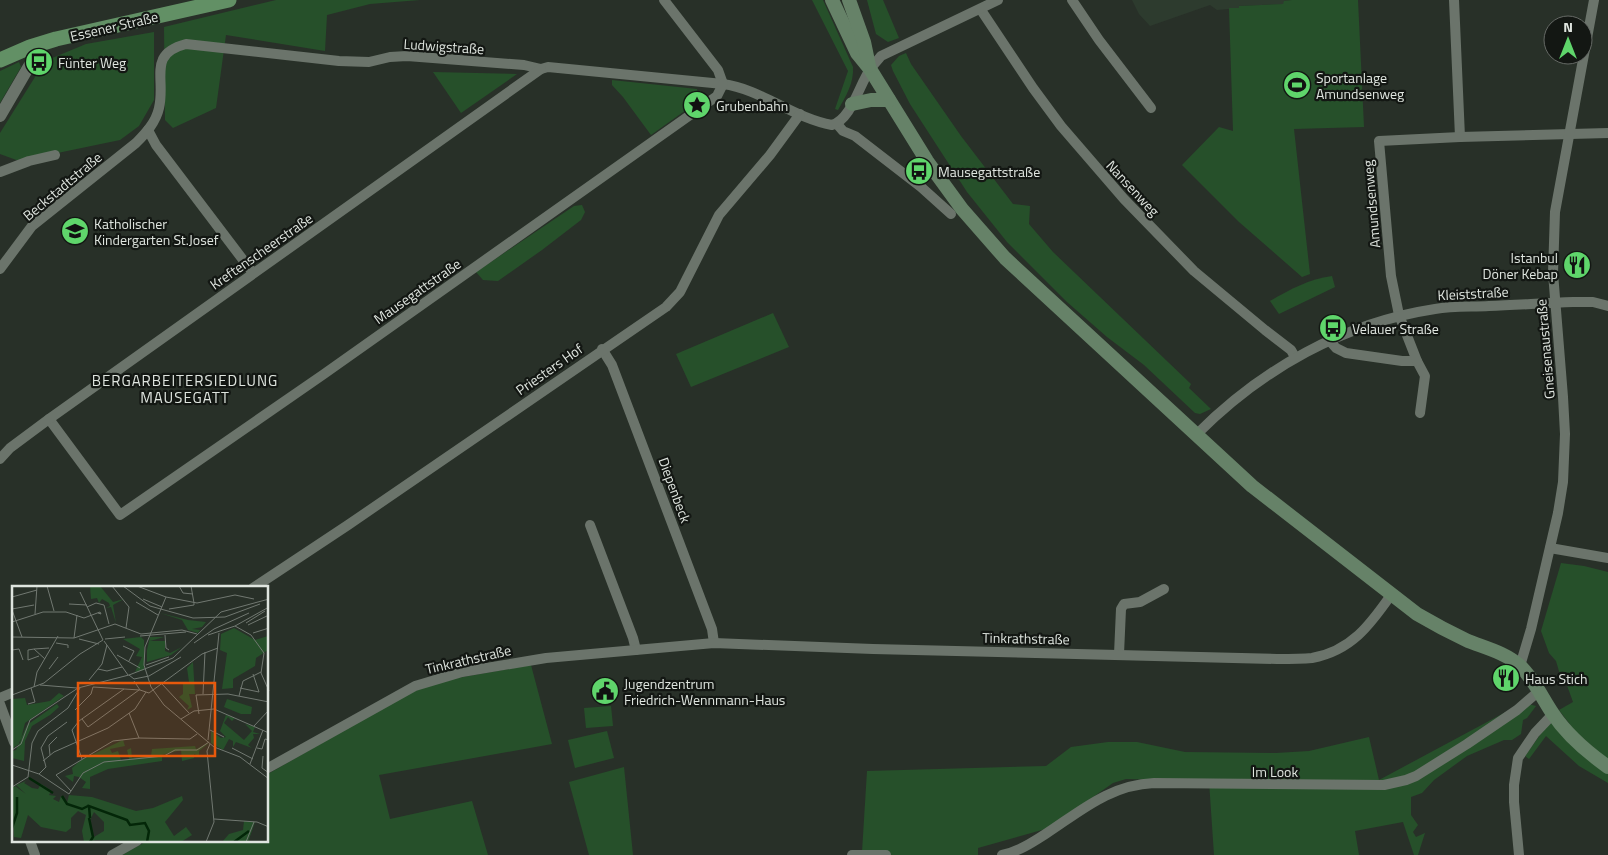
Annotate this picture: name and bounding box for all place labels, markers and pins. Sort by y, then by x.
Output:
bus stop icon: Fünter Weg [24,47,54,77]
place label: Fünter Weg [58,52,126,73]
place label: Sportanlage Amundsenweg [1316,67,1404,104]
sports icon: Sportanlage Amundsenweg [1282,70,1312,100]
place icon: Grubenbahn [682,90,712,120]
place label: Grubenbahn [716,95,788,116]
bus stop icon: Mausegattstraße [904,156,934,186]
place label: Mausegattstraße [938,161,1040,182]
place label: Katholischer Kindergarten St.Josef [94,213,219,250]
school or university icon: Katholischer Kindergarten St.Josef [60,216,90,246]
place label: Istanbul Döner Kebap [1482,247,1558,284]
restaurant icon: Istanbul Döner Kebap [1562,250,1592,280]
bus stop icon: Velauer Straße [1318,313,1348,343]
place label: Velauer Straße [1352,318,1439,339]
restaurant icon: Haus Stich [1491,663,1521,693]
place label: Haus Stich [1525,668,1588,689]
place label: Jugendzentrum Friedrich-Wennmann-Haus [624,673,785,710]
public building icon: Jugendzentrum Friedrich-Wennmann-Haus [590,676,620,706]

